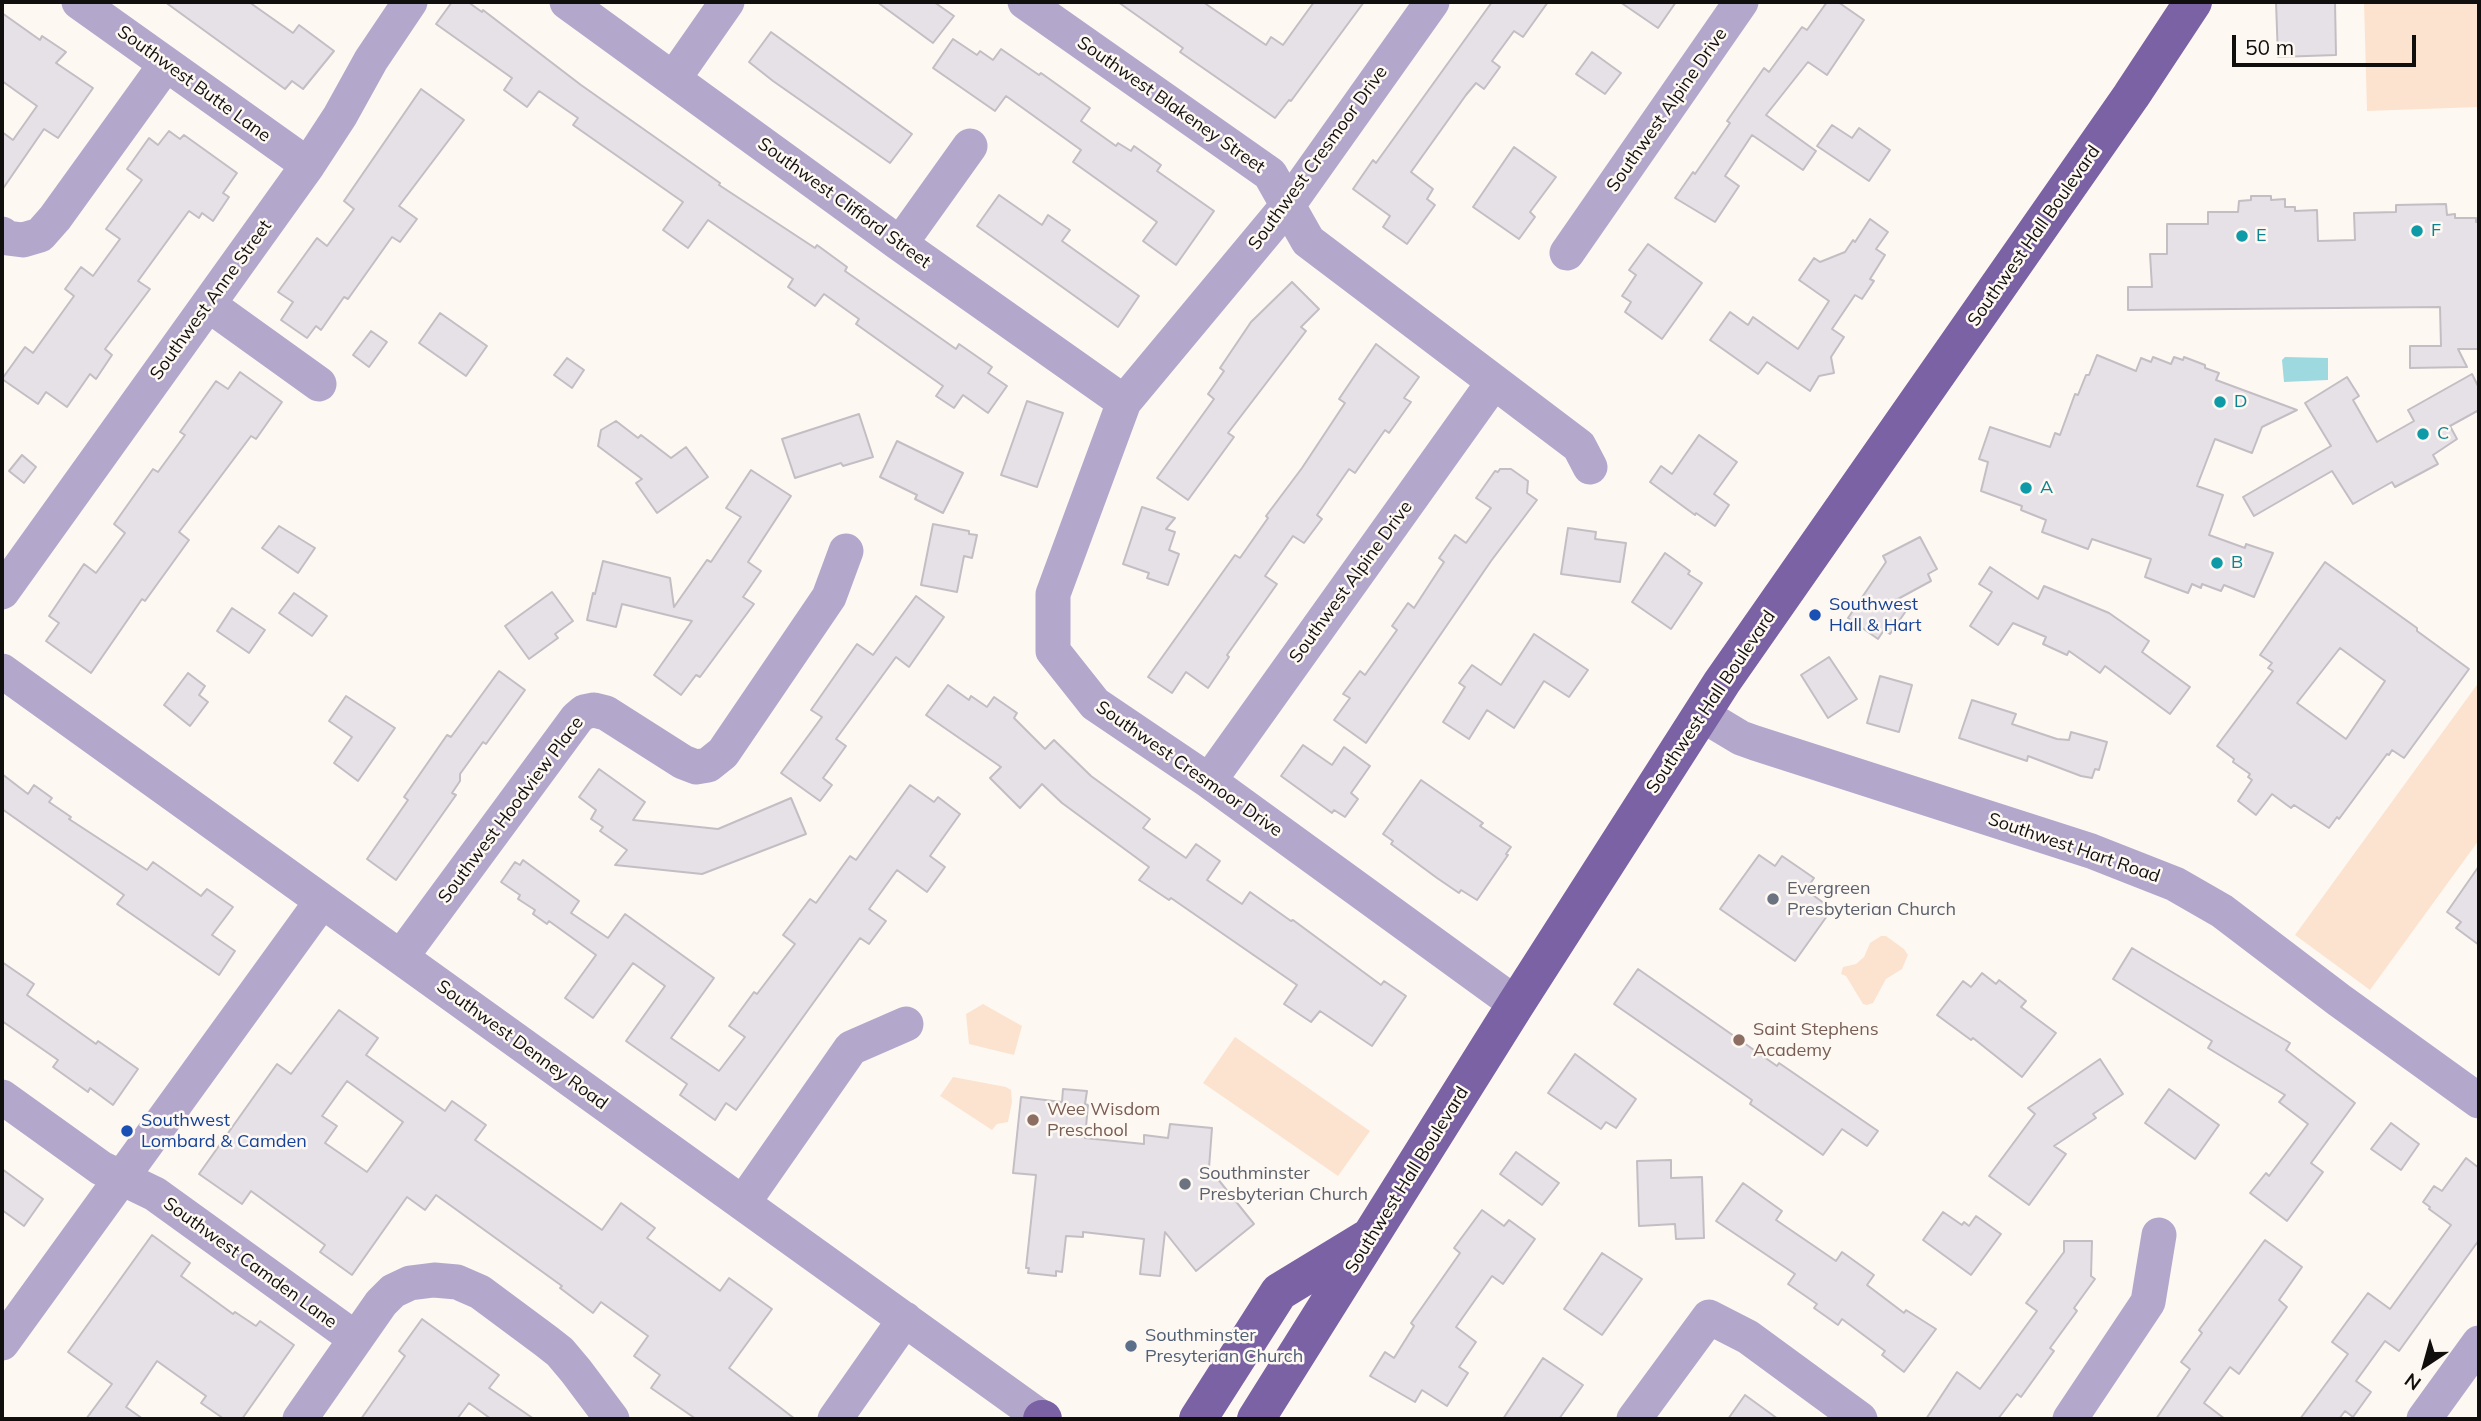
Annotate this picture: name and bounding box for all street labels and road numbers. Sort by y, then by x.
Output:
street label: Southwest Butte Lane [113,21,275,147]
street label: Southwest Alpine Drive [1602,24,1732,196]
street label: Southwest Blakeney Street [1073,32,1269,178]
street label: Southwest Cresmoor Drive [1244,62,1392,254]
street label: Southwest Clifford Street [753,133,935,273]
street label: Southwest Hall Boulevard [1963,141,2105,331]
street label: Southwest Anne Street [146,216,276,384]
street label: Southwest Alpine Drive [1285,497,1417,667]
street label: Southwest Hall Boulevard [1642,606,1780,798]
street label: Southwest Cresmoor Drive [1092,696,1286,842]
street label: Southwest Hoodview Place [434,712,588,908]
street label: Southwest Hart Road [1985,808,2163,888]
street label: Southwest Denney Road [432,976,612,1114]
street label: Southwest Hall Boulevard [1341,1083,1473,1277]
street label: Southwest Camden Lane [159,1193,341,1333]

